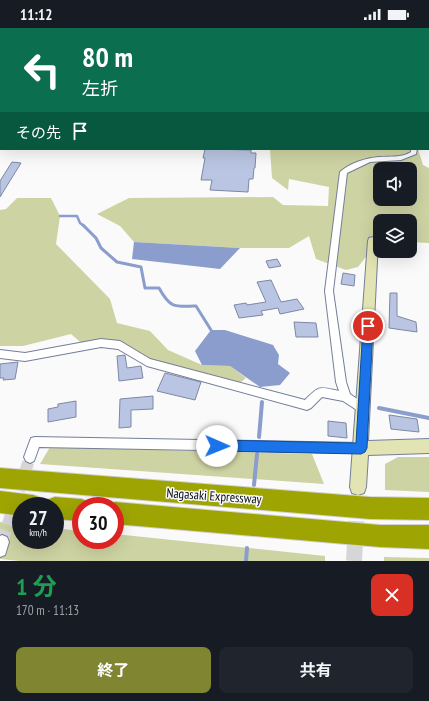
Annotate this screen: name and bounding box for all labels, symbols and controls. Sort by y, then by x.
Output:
text: 11:12 [20,5,52,24]
text: 80 m [82,38,133,75]
icon: left [16,44,68,96]
text: 左折 [82,77,118,100]
icon: arrive [69,120,91,142]
text: その先 [16,123,61,142]
map controls [373,162,417,258]
button: sound [373,162,417,206]
button: layers [373,214,417,258]
pin [351,309,385,343]
icon: arrive [357,315,379,337]
position arrow [196,425,238,467]
street label: Nagasaki Expressway [166,484,262,508]
speed limit sign: 30 [72,497,124,549]
text: 27 [28,505,48,531]
text: km/h [29,526,47,539]
text: 1 分 [16,571,56,602]
button: close [371,574,413,616]
text: 170 m · 11:13 [16,602,79,619]
button: 終了 [16,647,211,693]
button: 共有 [219,647,413,693]

